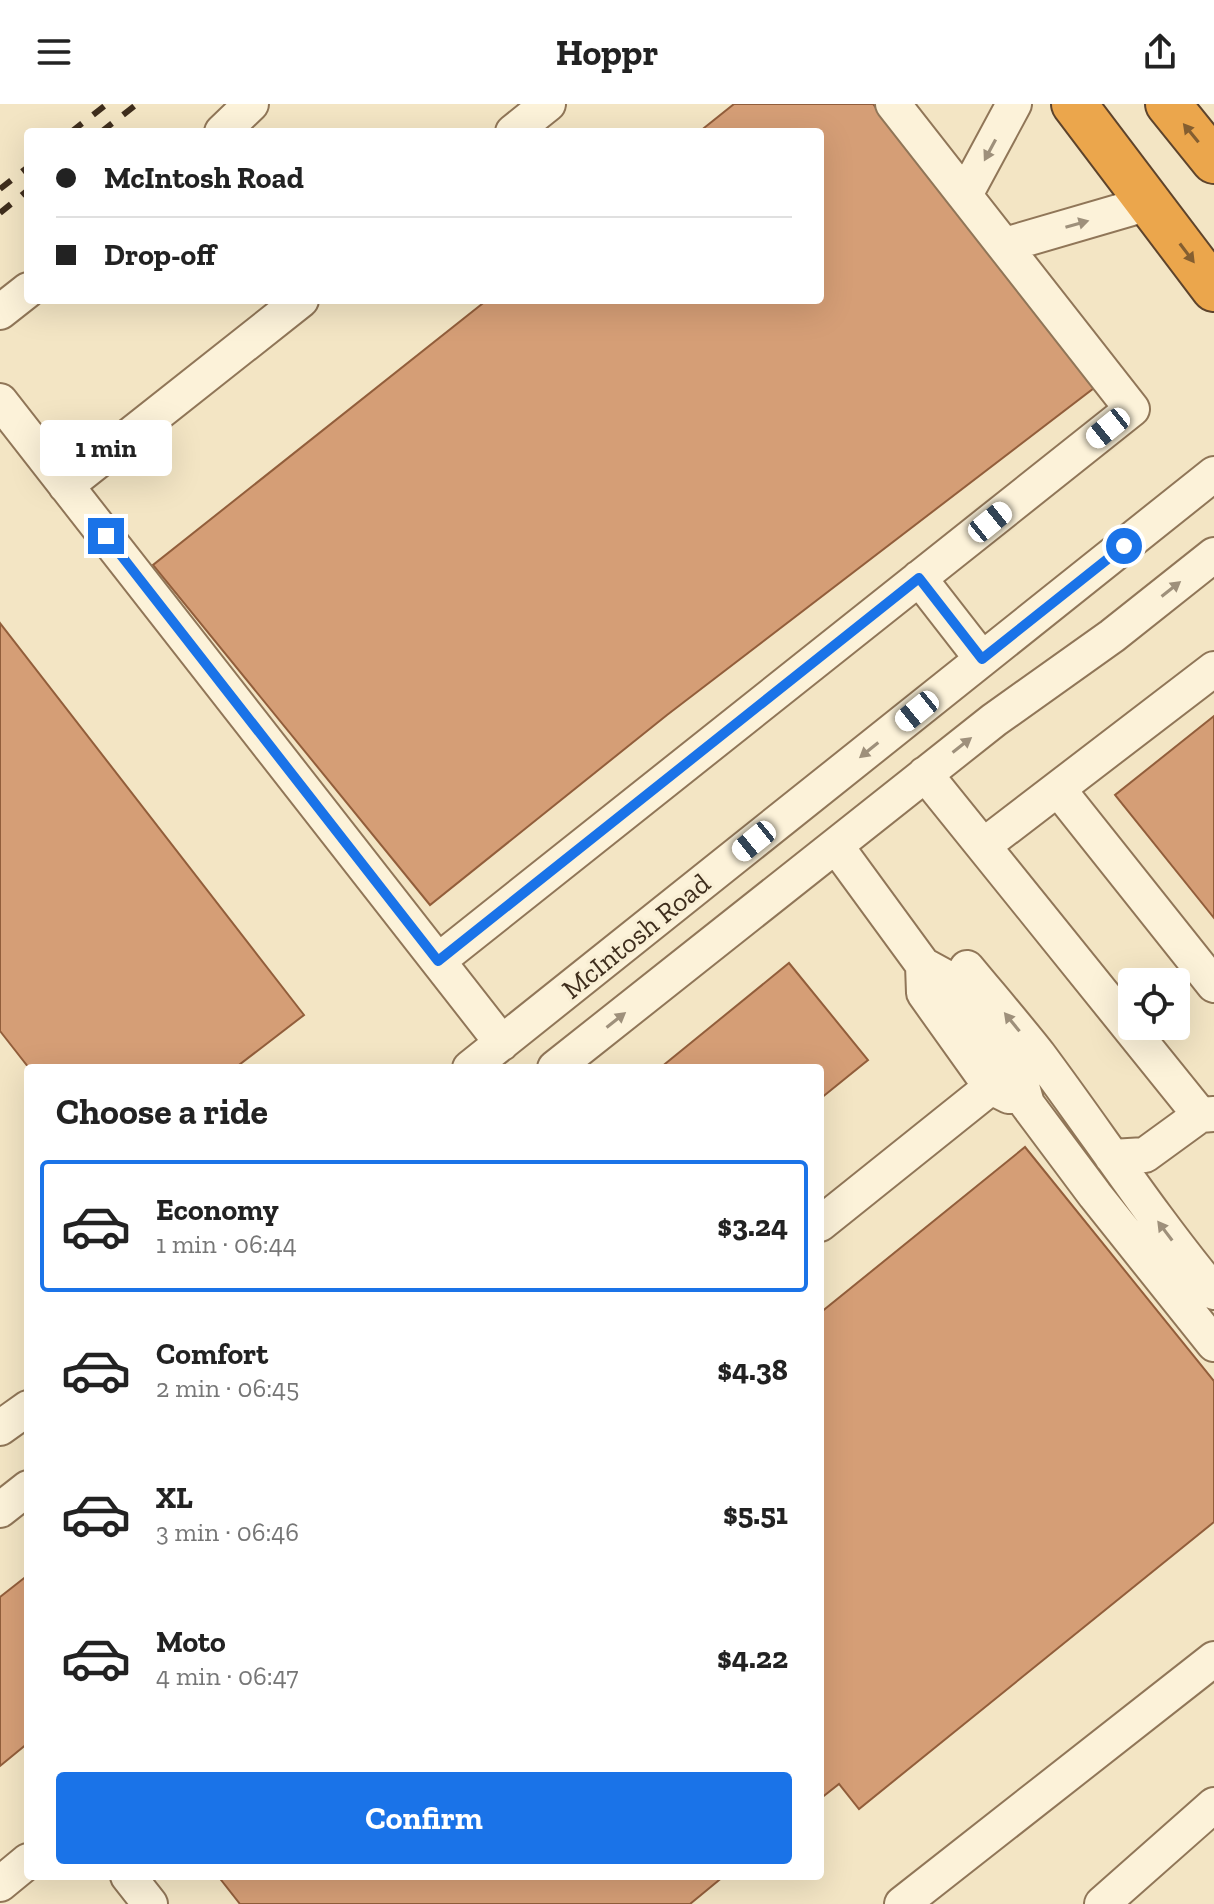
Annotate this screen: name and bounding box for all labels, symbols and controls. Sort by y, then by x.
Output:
icon: menu [32,30,76,74]
icon: share [1138,30,1182,74]
text: Hoppr [556,31,658,74]
one-way arrow [1183,123,1200,143]
one-way arrow [983,138,996,161]
text: McIntosh Road [104,160,304,196]
one-way arrow [1065,217,1089,230]
text: Drop-off [104,237,216,273]
one-way arrow [1179,243,1195,264]
car [1082,404,1134,452]
callout: 1 min [40,420,172,476]
text: 1 min [75,432,137,464]
car [964,498,1016,546]
route end [88,518,124,554]
route start [1106,528,1142,564]
one-way arrow [1161,582,1181,598]
car [891,687,943,735]
one-way arrow [952,737,972,754]
one-way arrow [859,741,879,758]
car [728,817,780,865]
street label: McIntosh Road [555,866,717,1006]
map controls [1118,968,1190,1040]
button: locate [1118,968,1190,1040]
one-way arrow [606,1012,626,1028]
one-way arrow [1004,1012,1020,1032]
text: Choose a ride [56,1090,268,1133]
icon: car [60,1190,132,1262]
text: Economy [156,1192,279,1228]
text: $3.24 [717,1208,788,1244]
one-way arrow [1158,1221,1174,1242]
text: 1 min · 06:44 [156,1228,297,1260]
icon: car [60,1334,132,1406]
text: Comfort [156,1336,268,1372]
text: $4.38 [717,1352,788,1388]
text: 2 min · 06:45 [156,1372,299,1404]
icon: car [60,1478,132,1550]
text: XL [156,1480,193,1516]
text: $5.51 [723,1496,788,1532]
text: 3 min · 06:46 [156,1516,299,1548]
icon: car [60,1622,132,1694]
text: Moto [156,1624,226,1660]
text: $4.22 [717,1640,788,1676]
text: 4 min · 06:47 [156,1660,298,1692]
button: Confirm [56,1772,792,1864]

